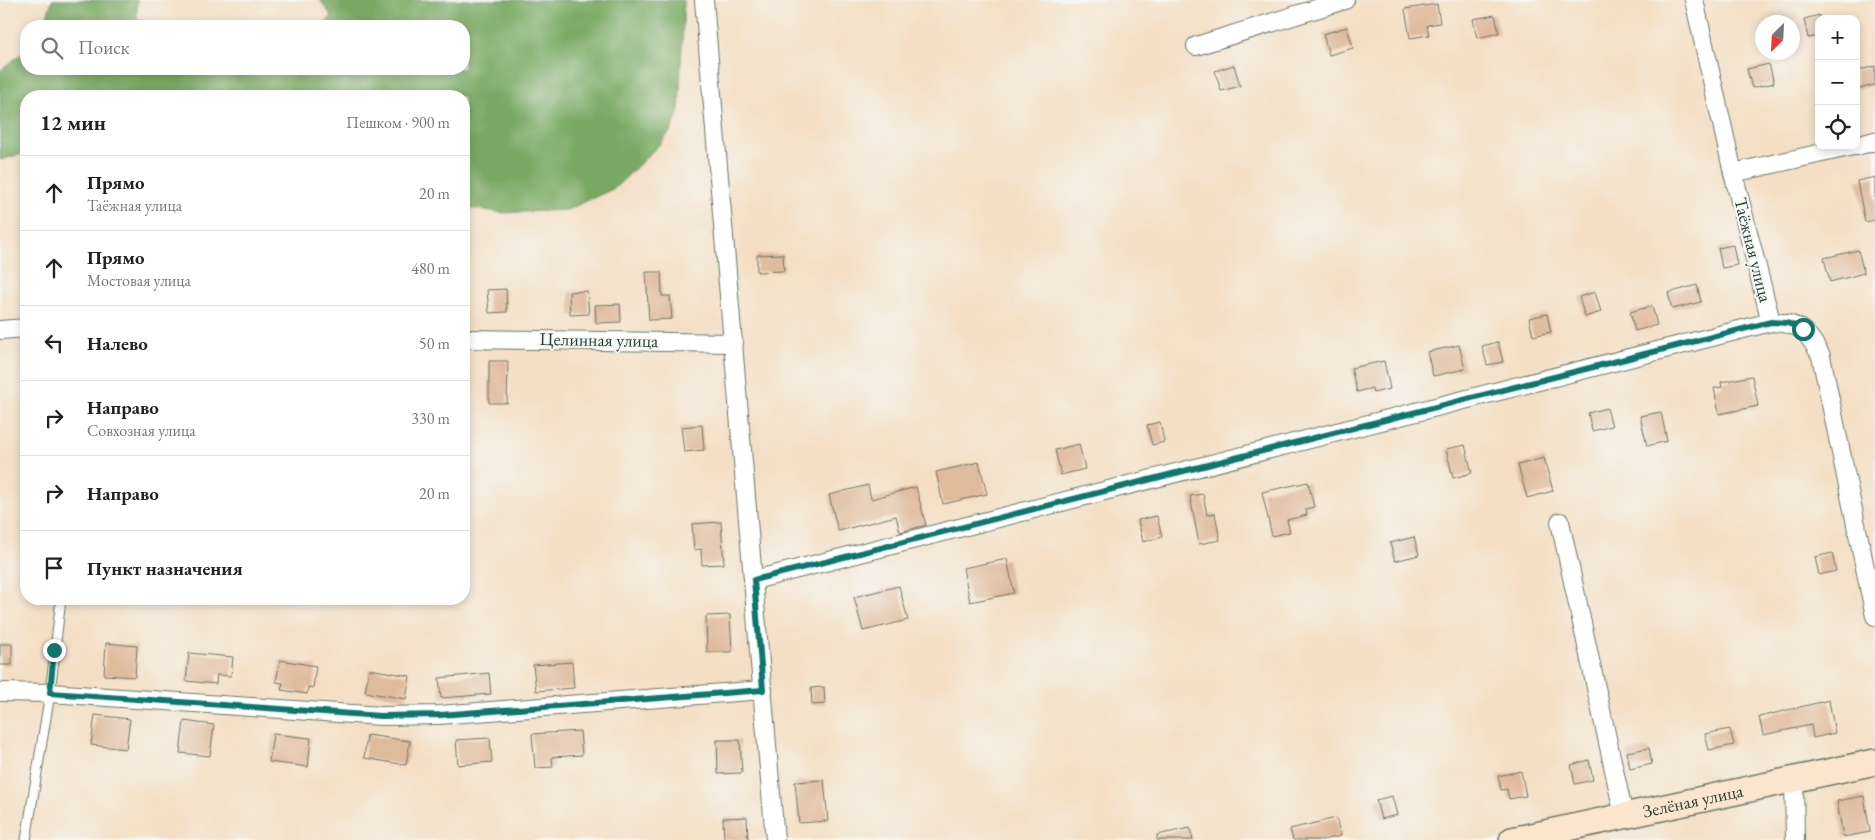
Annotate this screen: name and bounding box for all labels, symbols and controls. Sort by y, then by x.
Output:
north arrow [1755,15,1800,60]
map controls [1815,15,1860,150]
button: + [1815,15,1860,60]
search box [20,20,470,75]
icon: search [38,34,66,62]
text: Поиск [78,35,130,60]
button: − [1815,60,1860,105]
button: locate [1815,105,1860,150]
text: 12 мин [40,109,106,136]
text: Пешком · 900 m [346,112,450,133]
text: Прямо [87,170,145,195]
icon: ahead [40,179,68,207]
text: 20 m [419,183,450,204]
text: Таёжная улица [87,195,182,216]
street label: Таёжная улица [1729,195,1778,305]
text: Прямо [87,245,145,270]
icon: ahead [40,254,68,282]
text: 480 m [411,258,450,279]
text: Мостовая улица [87,270,191,291]
route start [1792,318,1815,341]
street label: Целинная улица [539,327,659,352]
icon: left [40,329,68,357]
text: Налево [87,331,148,356]
text: 50 m [419,333,450,354]
text: Направо [87,395,159,420]
icon: right [40,404,68,432]
text: 330 m [411,408,450,429]
text: Совхозная улица [87,420,196,441]
icon: right [40,479,68,507]
text: Направо [87,481,159,506]
text: 20 m [419,483,450,504]
icon: arrive [40,554,68,582]
text: Пункт назначения [87,556,243,581]
route end [43,639,66,662]
street label: Зелёная улица [1640,778,1746,823]

